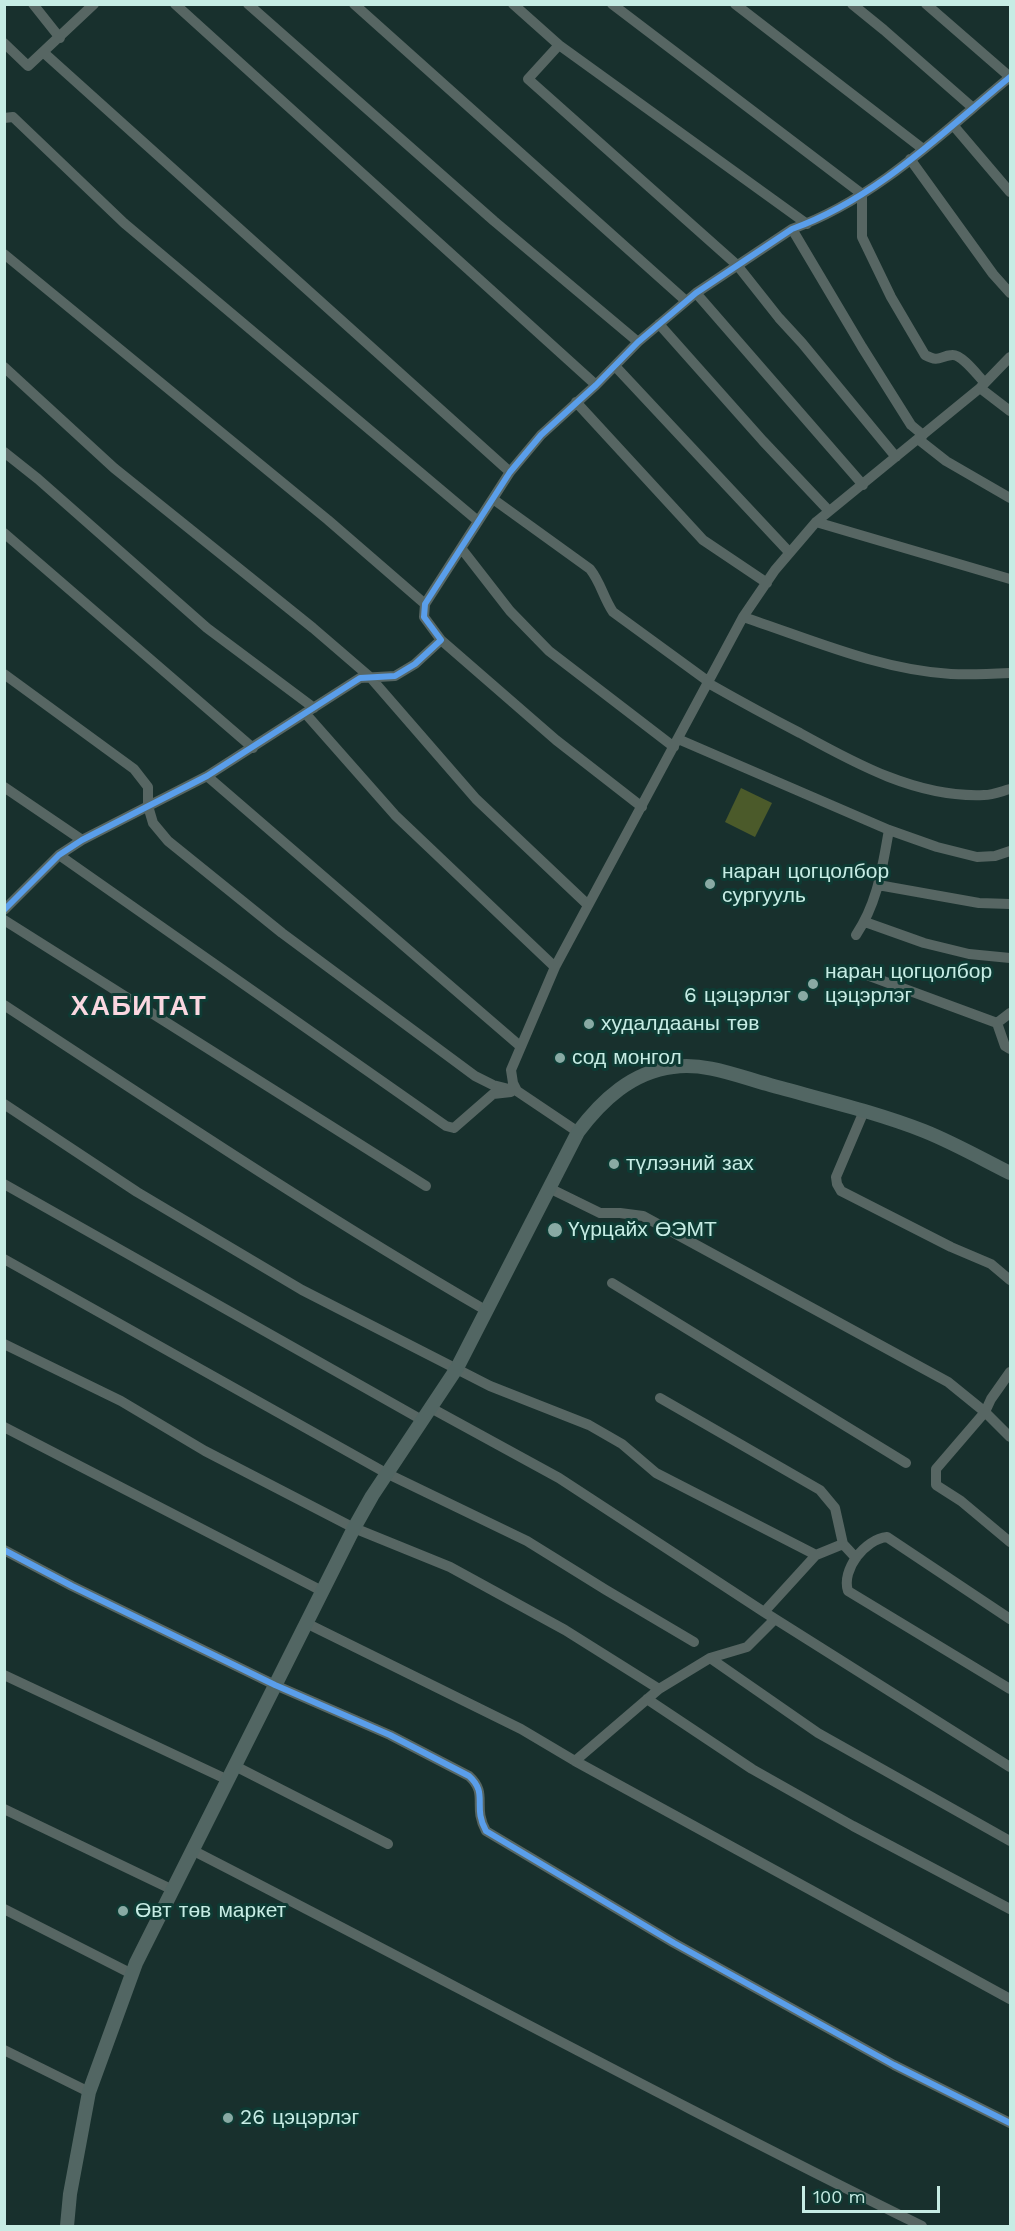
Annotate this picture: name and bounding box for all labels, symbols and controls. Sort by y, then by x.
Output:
place label: наран цогцолбор сургууль [722,859,889,909]
marker: наран цогцолбор сургууль [703,877,717,891]
place label: наран цогцолбор цэцэрлэг [825,959,992,1009]
marker: наран цогцолбор цэцэрлэг [806,977,820,991]
place label: 6 цэцэрлэг [684,983,791,1009]
marker: 6 цэцэрлэг [796,989,810,1003]
district label: ХАБИТАТ [71,991,207,1023]
place label: худалдааны төв [601,1011,759,1037]
marker: худалдааны төв [582,1017,596,1031]
place label: сод монгол [572,1045,682,1071]
marker: сод монгол [553,1051,567,1065]
place label: түлээний зах [626,1151,754,1177]
marker: түлээний зах [607,1157,621,1171]
place label: Үүрцайх ӨЭМТ [568,1217,717,1243]
marker: Үүрцайх ӨЭМТ [546,1221,564,1239]
place label: Өвт төв маркет [135,1898,286,1924]
marker: Өвт төв маркет [116,1904,130,1918]
place label: 26 цэцэрлэг [240,2105,359,2131]
marker: 26 цэцэрлэг [221,2111,235,2125]
scale bar [805,2174,943,2212]
text: 100 m [813,2186,866,2207]

